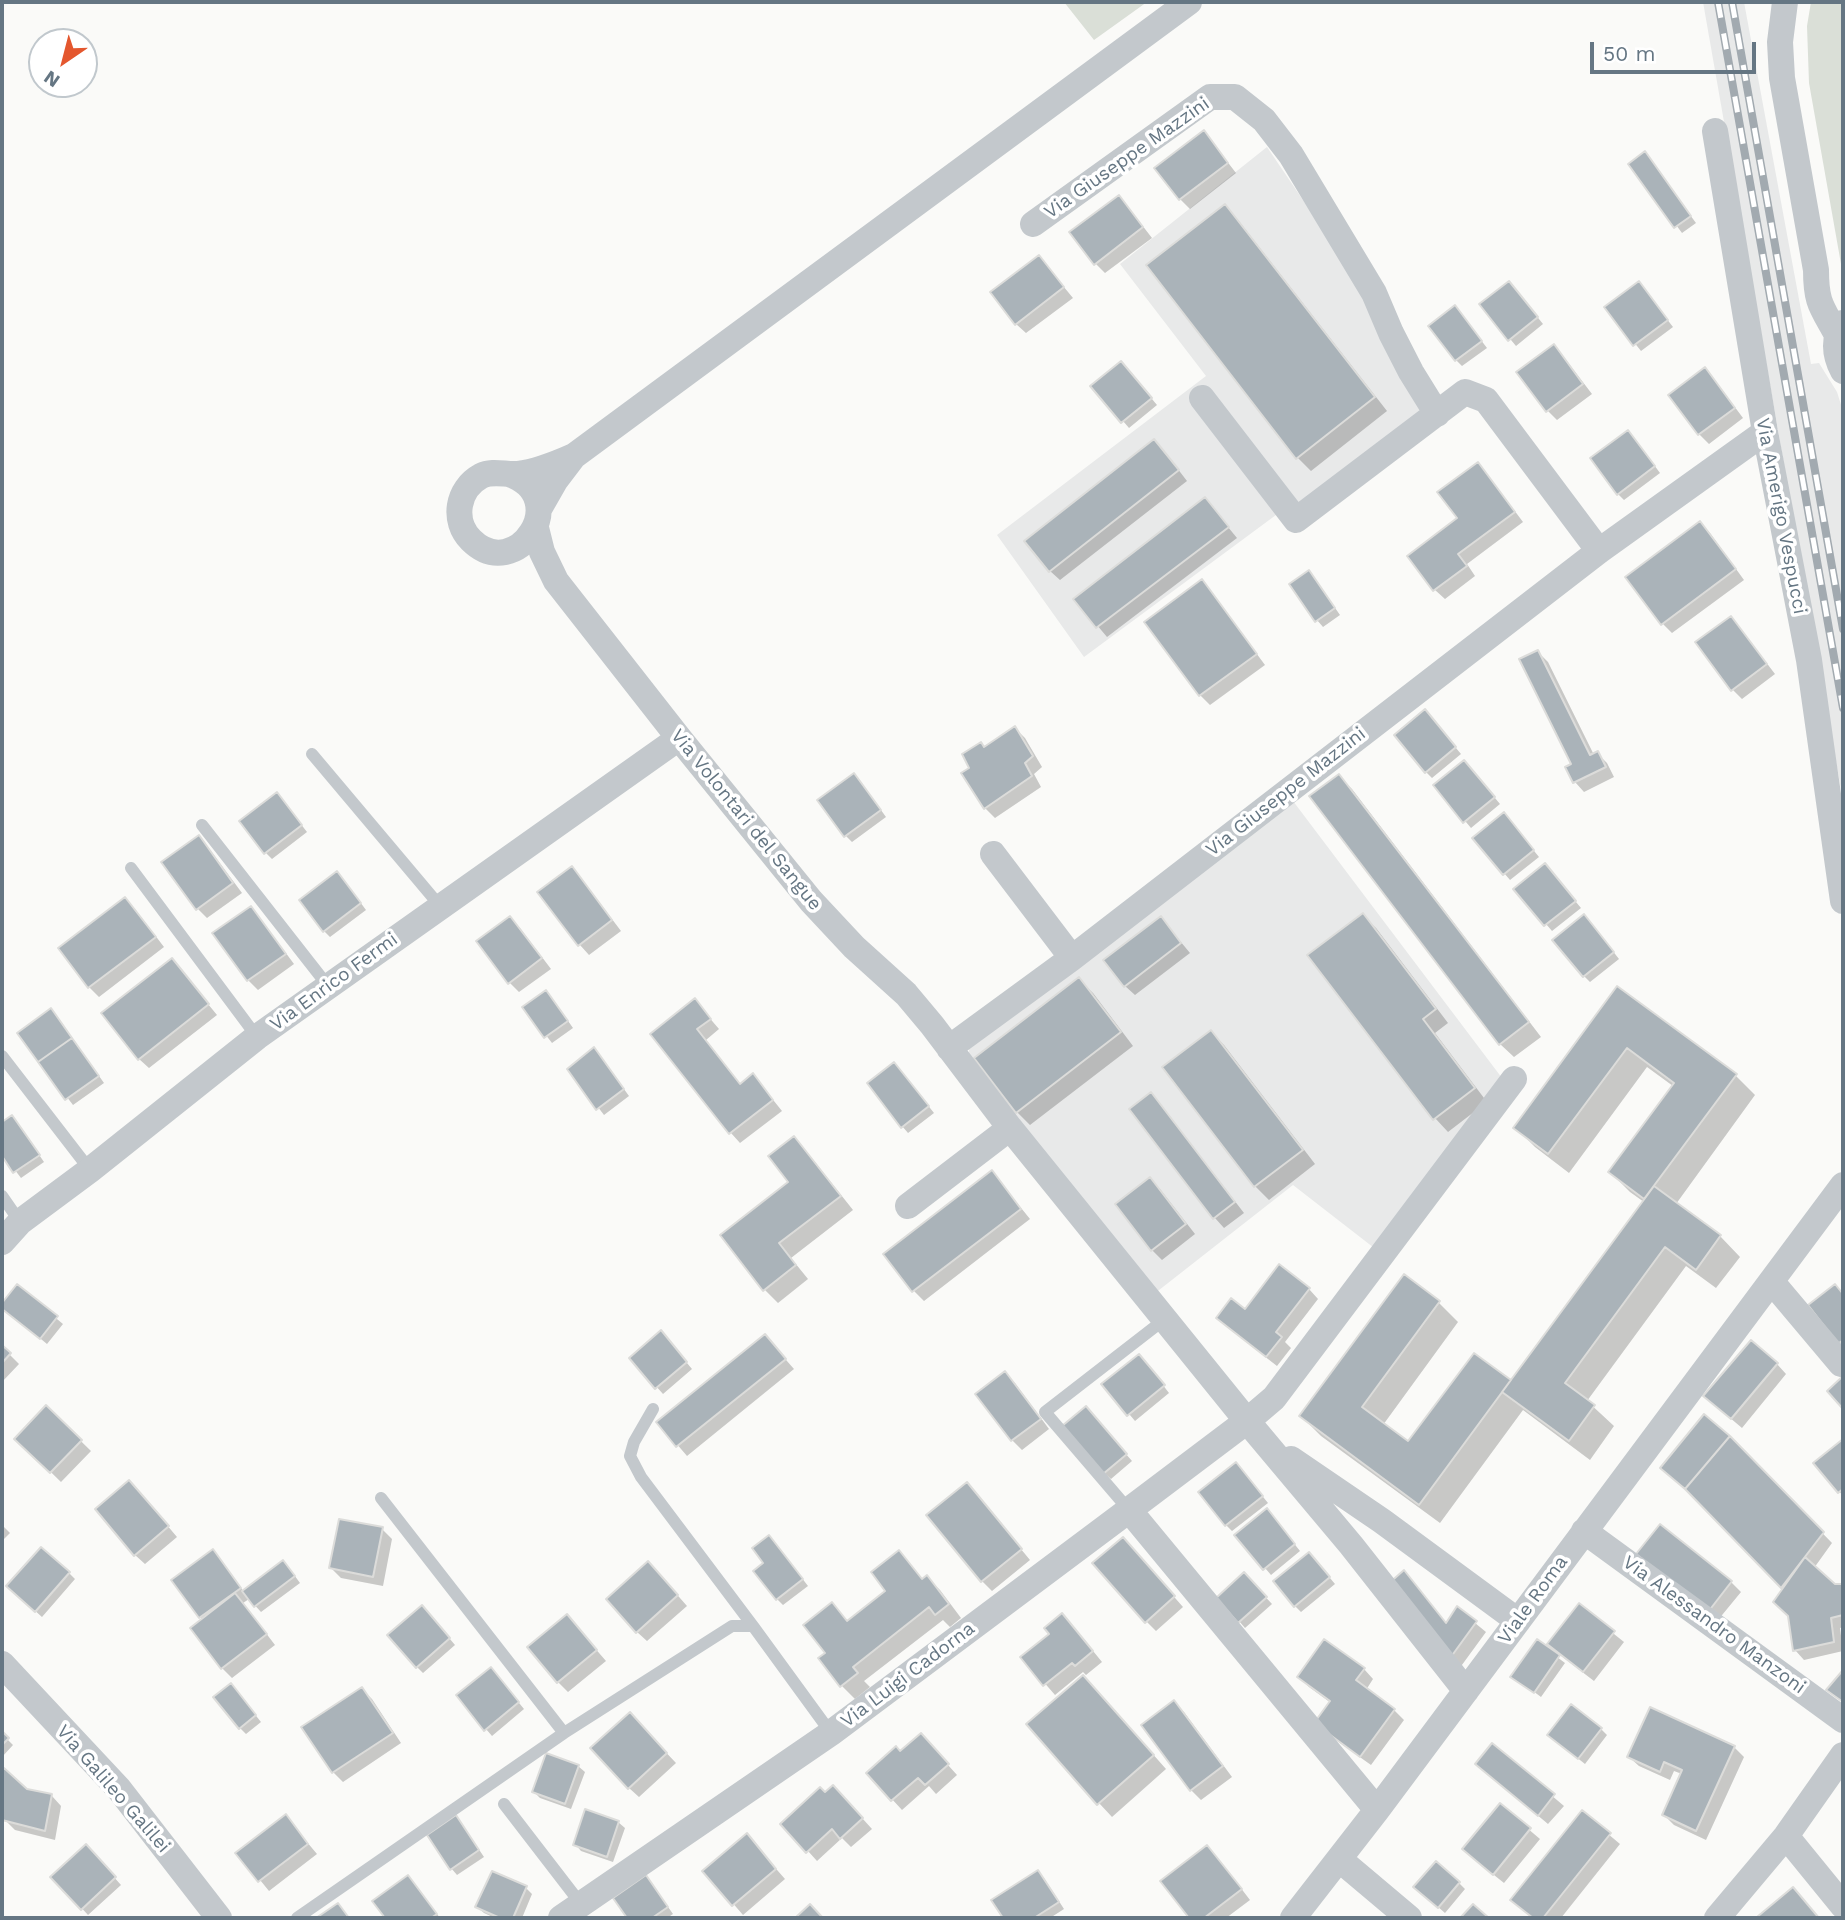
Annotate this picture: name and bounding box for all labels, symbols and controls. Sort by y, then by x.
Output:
north arrow [28,28,98,98]
scale bar [1593,28,1759,72]
text: 50 m [1603,41,1655,66]
text: N [39,66,64,92]
street label: Via Giuseppe Mazzini [1040,92,1214,224]
street label: Via Amerigo Vespucci [1751,416,1811,616]
street label: Via Giuseppe Mazzini [1202,723,1370,861]
street label: Via Volontari del Sangue [666,725,826,915]
street label: Via Enrico Fermi [266,928,402,1036]
street label: Viale Roma [1493,1551,1573,1649]
street label: Via Alessandro Manzoni [1618,1551,1810,1699]
street label: Via Luigi Cadorna [837,1617,979,1733]
street label: Via Galileo Galilei [51,1720,175,1858]

